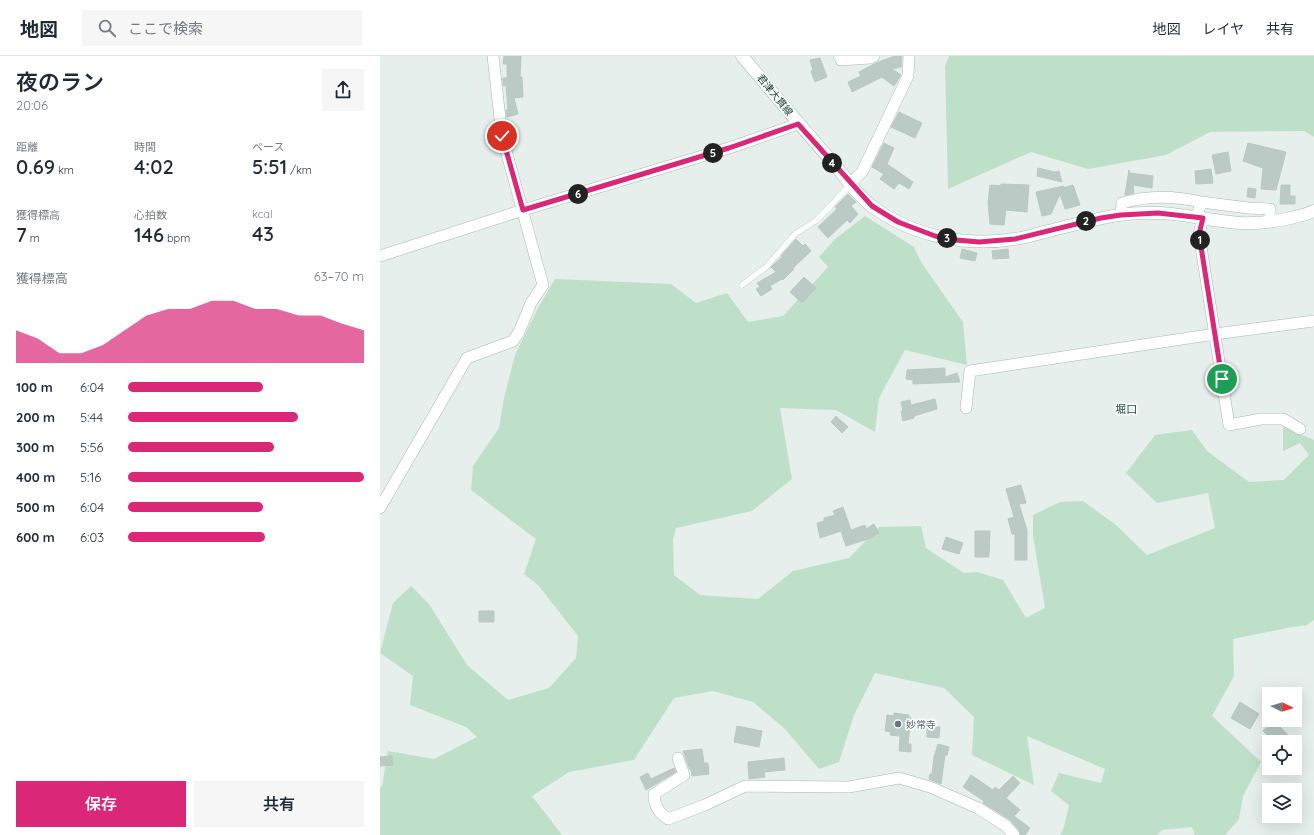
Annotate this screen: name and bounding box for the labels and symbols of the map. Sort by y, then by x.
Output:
street label: 君津大貫線 [754,71,796,119]
pin [485,119,519,153]
pin: 5 [703,143,723,163]
pin: 4 [822,153,842,173]
pin: 6 [568,184,588,204]
pin: 2 [1076,211,1096,231]
pin: 3 [937,228,957,248]
pin: 1 [1190,230,1210,250]
pin [1205,362,1239,396]
district label: 堀口 [1115,402,1137,416]
north arrow [1262,687,1302,727]
place label: 妙常寺 [906,718,936,731]
marker: 妙常寺 [893,719,903,729]

